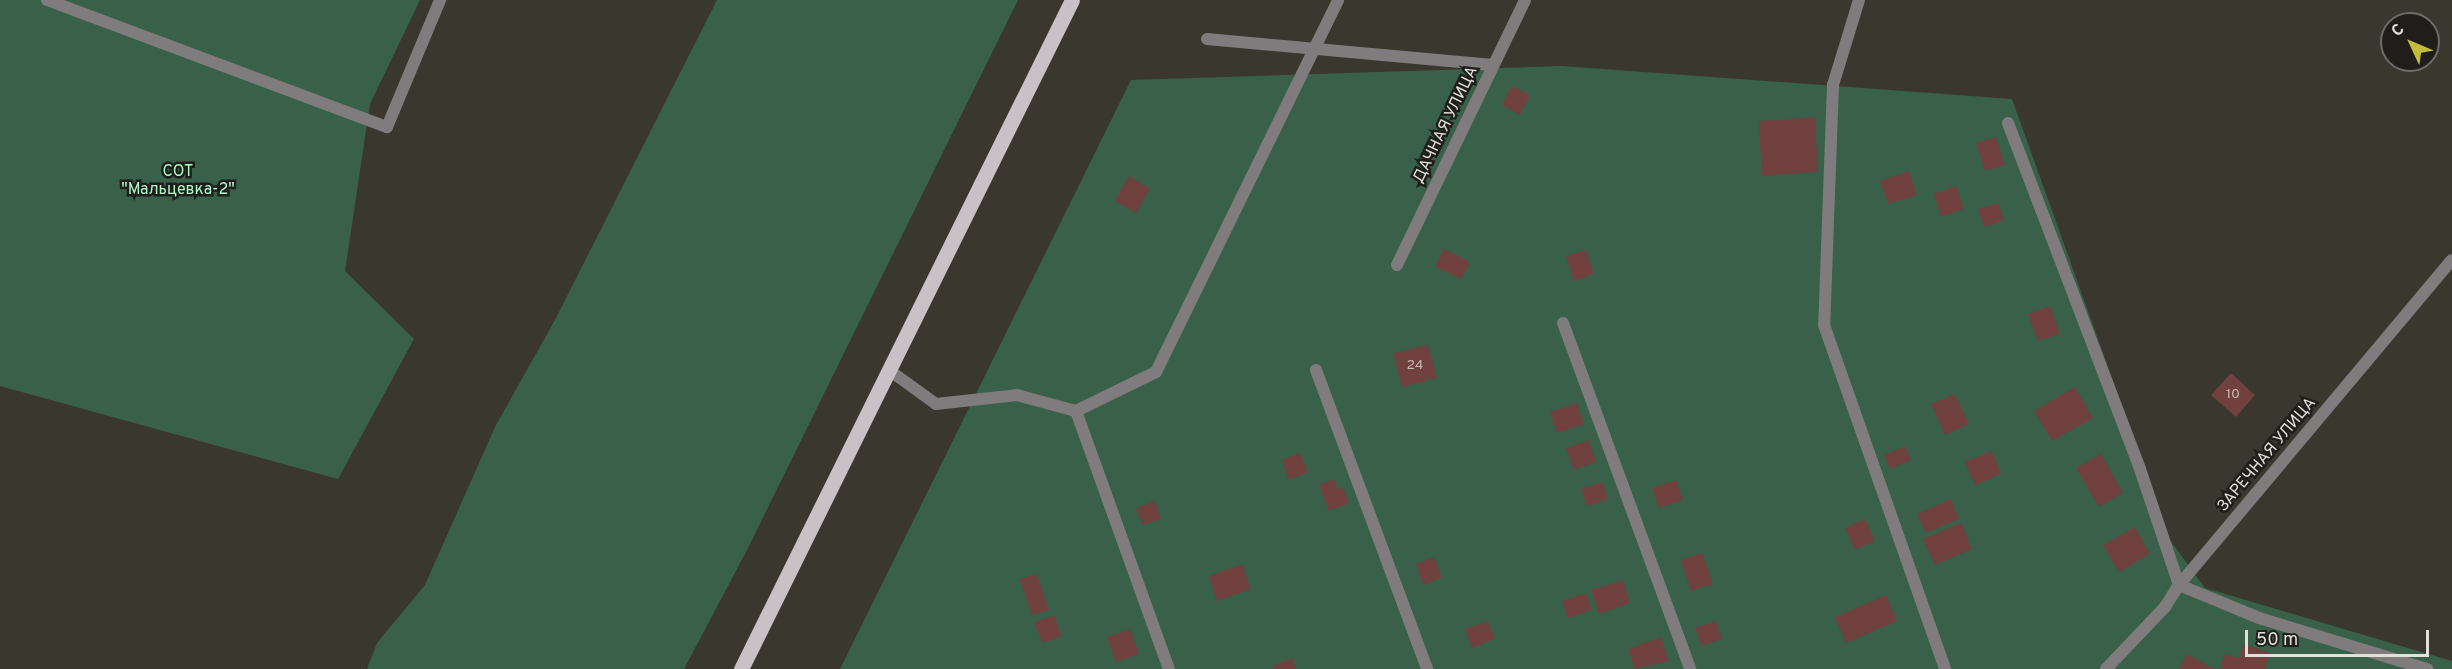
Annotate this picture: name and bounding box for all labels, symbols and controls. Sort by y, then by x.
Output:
north arrow [2380,12,2440,72]
text: С [2388,20,2409,42]
street label: ДАЧНАЯ УЛИЦА [1409,63,1483,187]
park label: СОТ "Мальцевка-2" [121,162,235,200]
house number: 24 [1406,358,1424,374]
house number: 10 [2226,387,2240,403]
street label: ЗАРЕЧНАЯ УЛИЦА [2214,394,2320,516]
scale bar [2248,618,2432,656]
text: 50 m [2256,629,2298,652]

